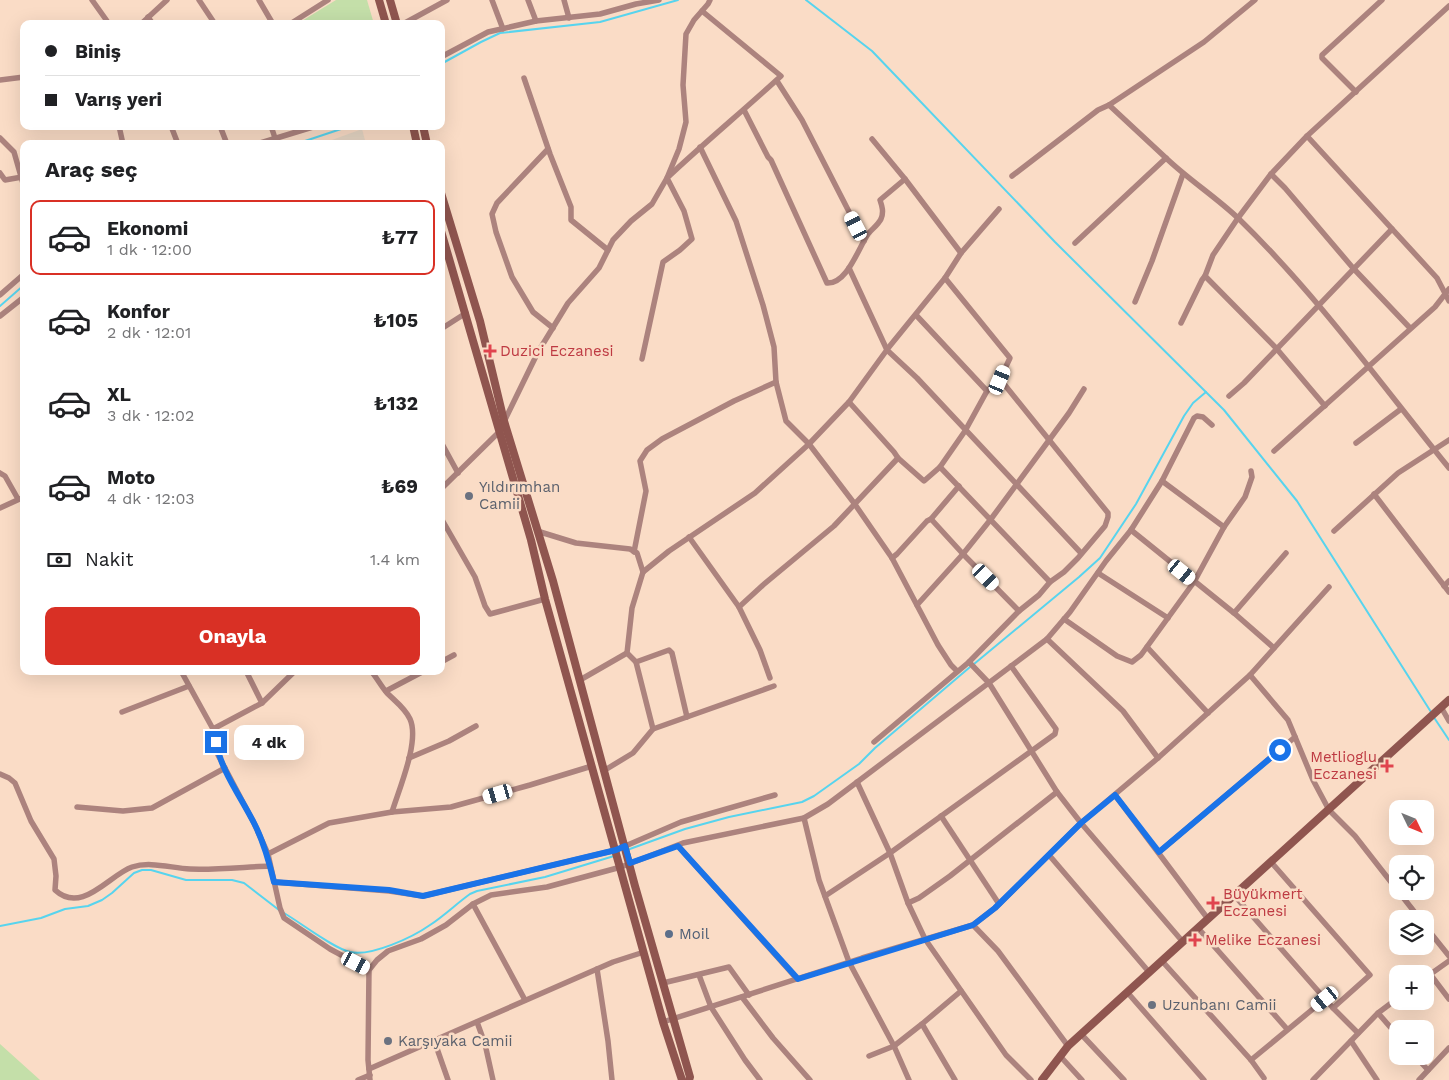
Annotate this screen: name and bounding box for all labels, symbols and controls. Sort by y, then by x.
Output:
text: Biniş [75,40,121,63]
text: Varış yeri [75,88,162,111]
text: Araç seç [45,157,138,182]
car [842,209,869,243]
icon: car [47,215,92,260]
text: Ekonomi [107,217,188,240]
text: ₺77 [381,226,418,249]
text: 1 dk · 12:00 [107,240,192,259]
icon: car [47,298,92,343]
text: Konfor [107,300,170,323]
text: ₺105 [373,309,418,332]
text: 2 dk · 12:01 [107,323,191,342]
place label: Duzici Eczanesi [500,342,614,360]
marker: Duzici Eczanesi [484,345,496,357]
car [987,363,1012,397]
icon: car [47,381,92,426]
text: XL [107,383,131,406]
text: ₺132 [374,392,418,415]
text: 3 dk · 12:02 [107,406,194,425]
icon: car [47,464,92,509]
text: Moto [107,466,155,489]
text: ₺69 [381,475,418,498]
place label: Yıldırımhan Camii [479,478,560,513]
text: 4 dk · 12:03 [107,489,194,508]
marker: Yıldırımhan Camii [463,490,475,502]
icon: cash [45,546,73,574]
text: Nakit [85,548,133,571]
text: 1.4 km [370,550,420,569]
car [1165,557,1198,587]
car [970,561,1001,593]
button: Onayla [45,607,420,665]
callout: 4 dk [234,724,304,760]
route end [205,731,227,753]
text: 4 dk [252,733,286,752]
route start [1269,739,1291,761]
place label: Metlioglu Eczanesi [1310,748,1377,783]
marker: Metlioglu Eczanesi [1381,760,1393,772]
car [481,783,514,805]
north arrow [1389,800,1434,845]
map controls [1389,800,1434,1065]
button: locate [1389,855,1434,900]
place label: Büyükmert Eczanesi [1223,885,1303,920]
marker: Büyükmert Eczanesi [1207,897,1219,909]
button: layers [1389,910,1434,955]
place label: Moil [679,925,710,943]
marker: Moil [663,928,675,940]
place label: Melike Eczanesi [1205,931,1321,949]
marker: Melike Eczanesi [1189,934,1201,946]
car [339,950,372,976]
button: + [1389,965,1434,1010]
car [1308,984,1341,1014]
place label: Uzunbanı Camii [1162,996,1276,1014]
marker: Uzunbanı Camii [1146,999,1158,1011]
button: − [1389,1020,1434,1065]
place label: Karşıyaka Camii [398,1032,513,1050]
marker: Karşıyaka Camii [382,1035,394,1047]

